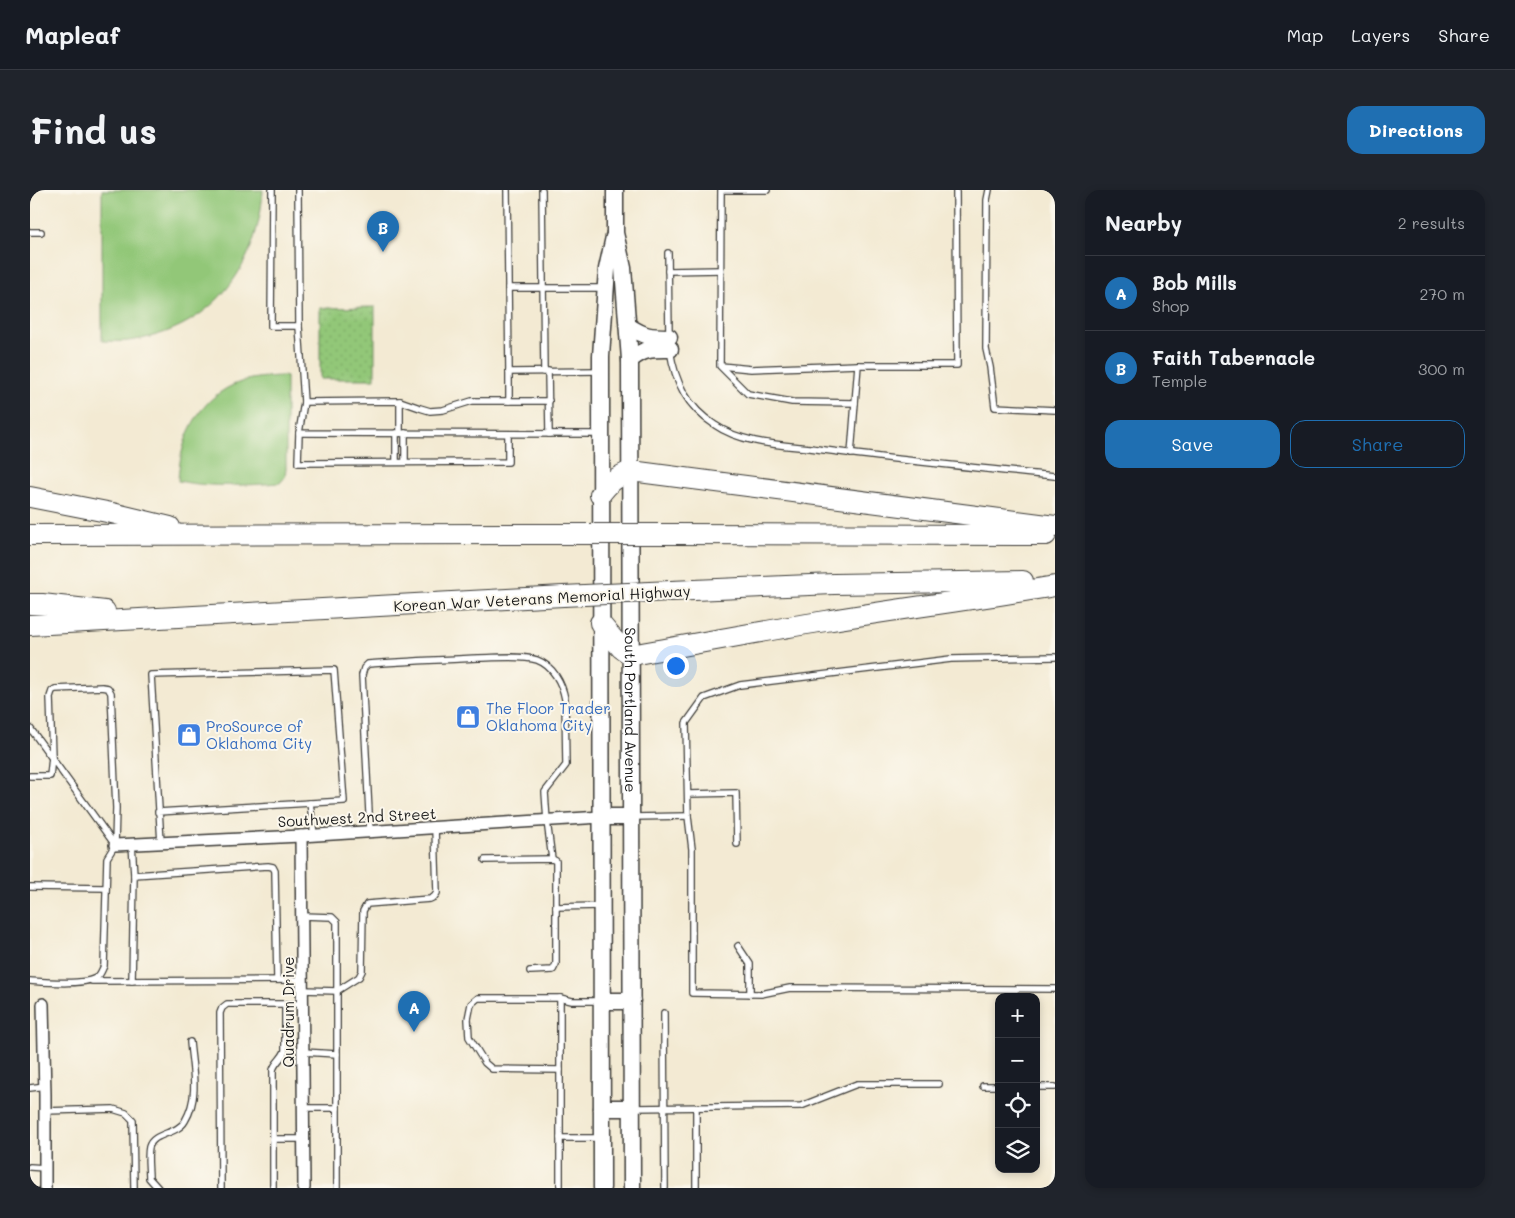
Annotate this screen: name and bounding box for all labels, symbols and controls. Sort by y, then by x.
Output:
text: Mapleaf [25,19,120,50]
text: Map [1287,23,1323,47]
text: Layers [1351,23,1410,47]
text: Share [1438,23,1490,47]
button: Directions [1347,106,1485,154]
text: Find us [30,107,157,153]
text: Nearby [1105,209,1182,236]
pin: B [367,211,399,252]
text: 2 results [1398,212,1465,233]
text: Bob Mills [1152,270,1237,295]
text: A [1115,283,1127,304]
text: 270 m [1419,283,1465,304]
text: Shop [1152,295,1189,316]
text: Faith Tabernacle [1152,345,1315,370]
text: B [1116,358,1126,379]
text: 300 m [1418,358,1465,379]
text: Temple [1152,370,1207,391]
button: Save [1105,420,1280,468]
button: Share [1290,420,1465,468]
street label: Korean War Veterans Memorial Highway [393,580,691,616]
street label: South Portland Avenue [621,627,641,793]
your location [663,653,689,679]
place label: The Floor Trader Oklahoma City [486,698,611,735]
shop icon: The Floor Trader Oklahoma City [455,704,481,730]
place label: ProSource of Oklahoma City [206,716,312,753]
shop icon: ProSource of Oklahoma City [176,722,202,748]
street label: Southwest 2nd Street [277,803,437,831]
street label: Quadrum Drive [278,957,298,1067]
pin: A [398,991,430,1032]
map controls [995,993,1040,1173]
button: + [995,993,1040,1038]
button: − [995,1038,1040,1083]
button: locate [995,1083,1040,1128]
button: layers [995,1128,1040,1173]

